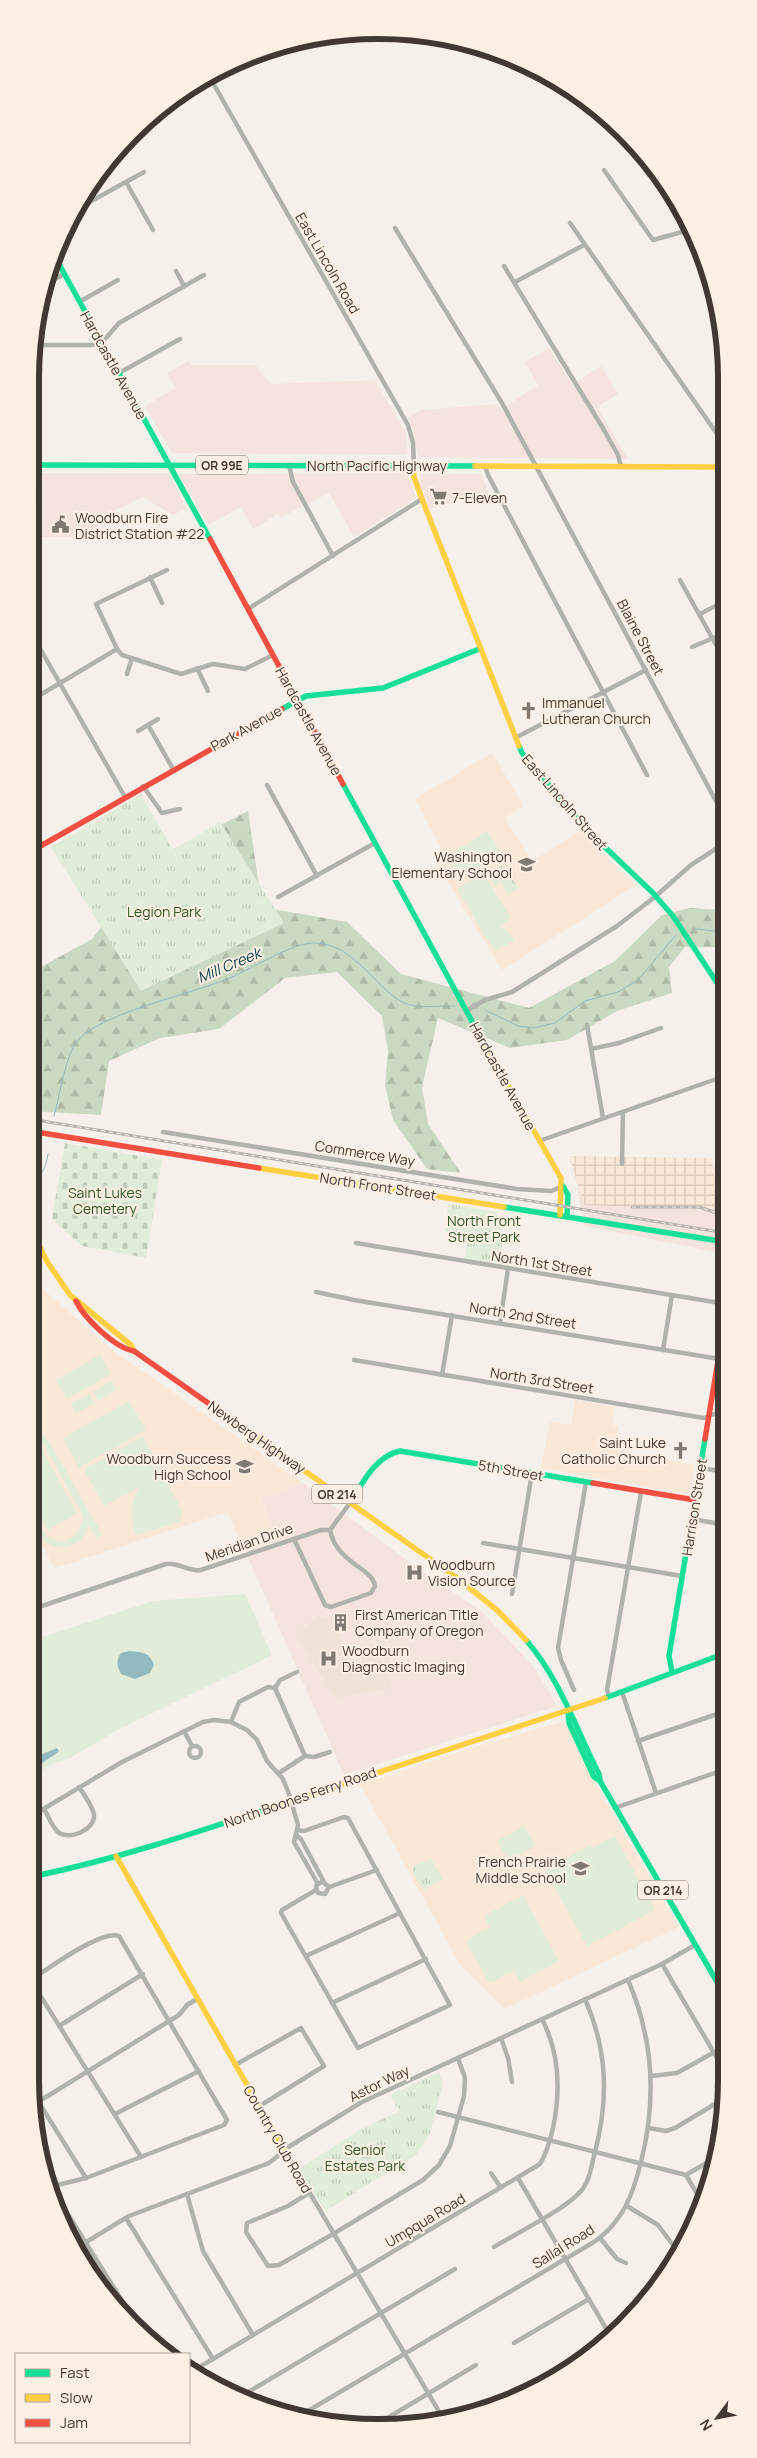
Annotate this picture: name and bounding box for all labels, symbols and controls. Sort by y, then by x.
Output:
street label: East Lincoln Road [291,209,365,317]
street label: Hardcastle Avenue [76,307,152,423]
road number: OR 99E [196,456,248,474]
street label: North Pacific Highway [307,456,448,475]
supermarket icon: 7-Eleven [428,487,448,507]
place label: 7-Eleven [452,488,507,507]
place label: Woodburn Fire District Station #22 [75,508,204,543]
public building icon: Woodburn Fire District Station #22 [51,515,71,535]
street label: Blaine Street [613,596,669,679]
street label: Hardcastle Avenue [271,663,347,779]
place label: Immanuel Lutheran Church [542,693,651,728]
church icon: Immanuel Lutheran Church [518,700,538,720]
street label: Park Avenue [207,701,285,755]
street label: East Lincoln Street [518,750,612,854]
place label: Washington Elementary School [392,847,512,882]
school or university icon: Washington Elementary School [516,854,536,874]
park label: Legion Park [127,902,202,921]
water label: Mill Creek [194,941,266,988]
street label: Hardcastle Avenue [465,1018,541,1134]
street label: Commerce Way [314,1136,417,1170]
street label: North Front Street [318,1167,438,1205]
park label: Saint Lukes Cemetery [68,1183,142,1218]
park label: North Front Street Park [447,1211,521,1246]
street label: North 1st Street [490,1246,594,1280]
street label: North 2nd Street [468,1297,578,1333]
street label: North 3rd Street [489,1362,595,1398]
street label: Newberg Highway [204,1396,310,1478]
place label: Saint Luke Catholic Church [561,1433,666,1468]
church icon: Saint Luke Catholic Church [670,1440,690,1460]
place label: Woodburn Success High School [106,1449,231,1484]
street label: 5th Street [477,1455,545,1485]
school or university icon: Woodburn Success High School [235,1456,255,1476]
street label: Harrison Street [677,1456,711,1557]
road number: OR 214 [312,1485,362,1504]
street label: Meridian Drive [203,1518,295,1566]
place label: Woodburn Vision Source [428,1555,515,1590]
hospital icon: Woodburn Vision Source [404,1562,424,1582]
place label: First American Title Company of Oregon [355,1605,484,1640]
building icon: First American Title Company of Oregon [331,1612,351,1632]
place label: Woodburn Diagnostic Imaging [342,1641,465,1676]
hospital icon: Woodburn Diagnostic Imaging [318,1648,338,1668]
street label: North Boones Ferry Road [221,1762,379,1832]
place label: French Prairie Middle School [476,1852,566,1887]
school or university icon: French Prairie Middle School [570,1859,590,1879]
road number: OR 214 [638,1880,688,1900]
street label: Astor Way [346,2060,413,2106]
street label: Country Club Road [239,2082,317,2196]
park label: Senior Estates Park [325,2140,406,2175]
street label: Umpqua Road [381,2189,469,2251]
street label: Sallal Road [528,2219,598,2273]
legend [15,2353,190,2443]
text: Fast [60,2362,89,2383]
text: Slow [60,2387,93,2408]
north arrow [692,2393,742,2443]
text: Jam [60,2412,88,2433]
text: N [695,2416,716,2434]

